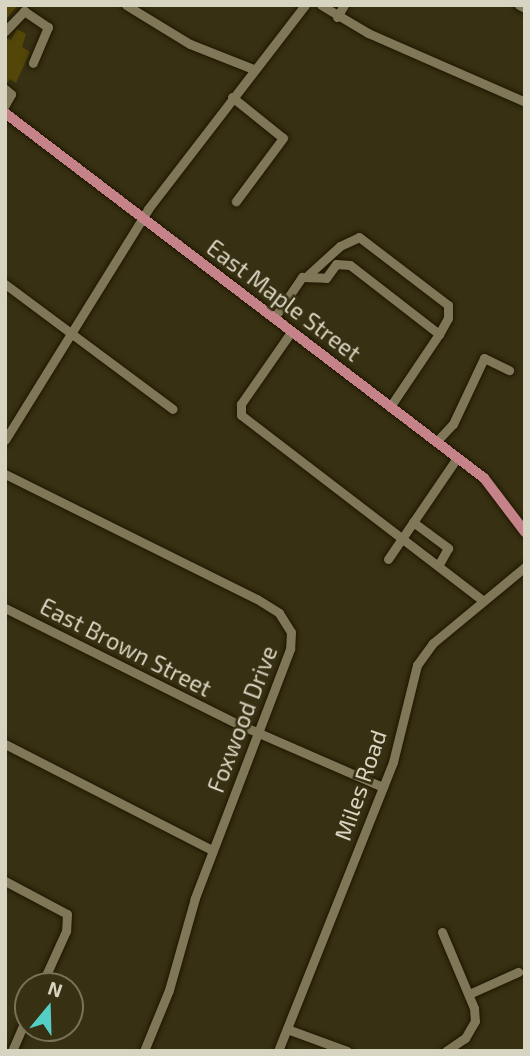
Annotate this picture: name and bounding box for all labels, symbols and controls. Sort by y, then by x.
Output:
street label: East Maple Street [202,233,366,367]
street label: East Brown Street [36,592,216,702]
street label: Foxwood Drive [201,642,283,796]
street label: Miles Road [328,726,392,844]
north arrow [14,972,84,1042]
text: N [45,975,66,1002]

